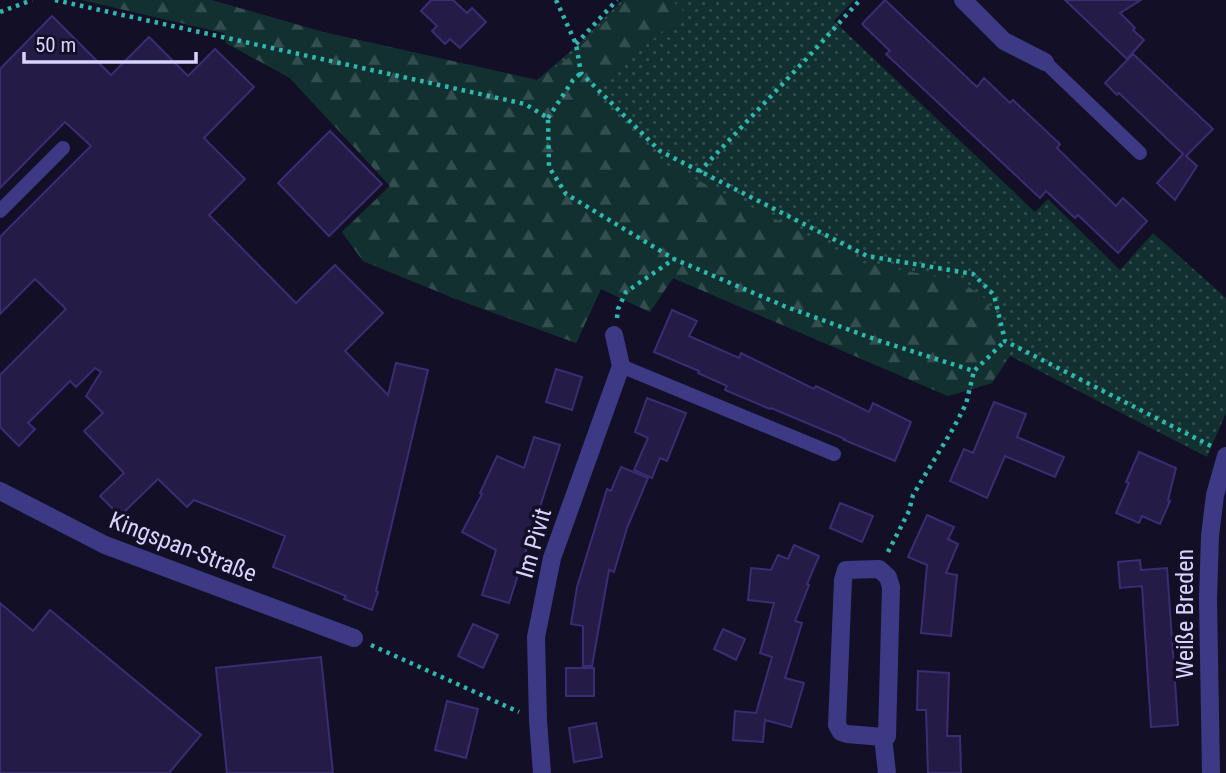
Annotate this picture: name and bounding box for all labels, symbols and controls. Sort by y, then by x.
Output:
scale bar [24,21,196,65]
text: 50 m [35,33,76,57]
street label: Im Pivit [511,505,557,581]
street label: Kingspan-Straße [105,506,261,588]
street label: Weiße Breden [1171,549,1199,679]

